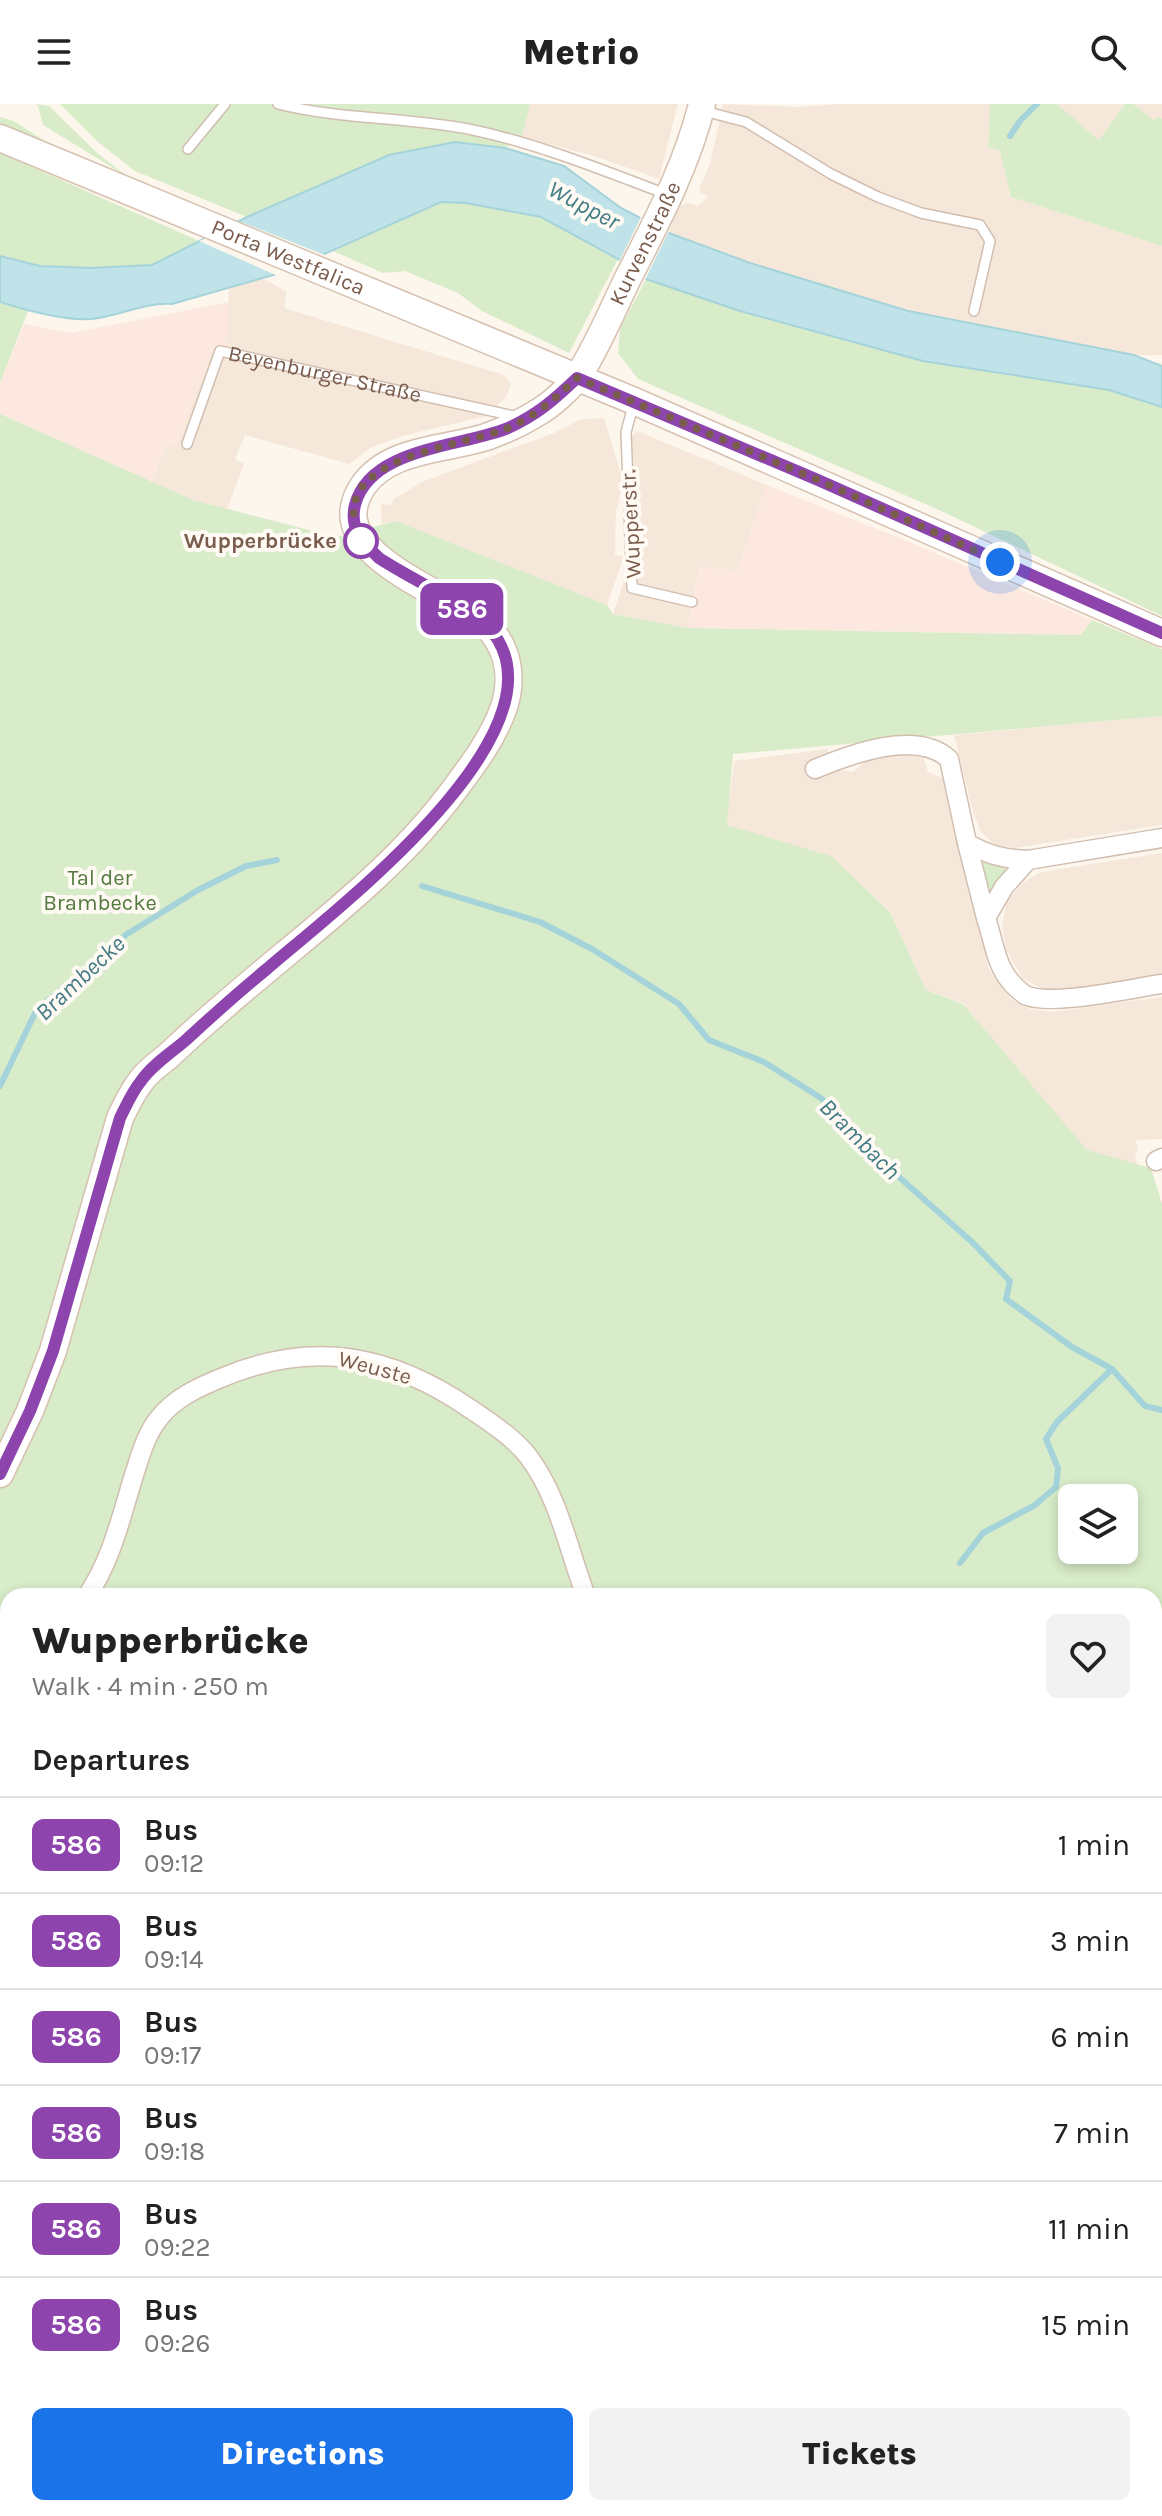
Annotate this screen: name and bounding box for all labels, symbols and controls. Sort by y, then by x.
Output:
icon: menu [32,30,76,74]
icon: search [1086,30,1130,74]
text: Metrio [523,31,639,73]
water label: Wupper [544,175,625,236]
street label: Kurvenstraße [604,178,687,310]
street label: Porta Westfalica [208,214,369,301]
street label: Beyenburger Straße [226,340,424,408]
street label: Wupperstr. [615,469,647,579]
marker: Wupperbrücke [344,524,378,558]
place label: Wupperbrücke [184,528,337,554]
your location [980,542,1020,582]
line badge: 586 [416,583,508,635]
text: 586 [436,592,488,625]
park label: Tal der Brambecke [43,865,157,916]
water label: Brambecke [29,930,131,1026]
water label: Brambach [814,1093,906,1185]
street label: Weuste [336,1346,414,1390]
map controls [1058,1484,1138,1564]
button: layers [1058,1484,1138,1564]
button: heart [1046,1614,1130,1698]
text: Wupperbrücke [32,1618,309,1663]
text: Walk · 4 min · 250 m [32,1671,269,1702]
text: Departures [32,1742,190,1778]
text: Bus [144,1812,198,1848]
text: 1 min [1058,1827,1130,1863]
text: 586 [50,1828,102,1861]
text: 09:12 [144,1848,204,1879]
text: Bus [144,1908,198,1944]
text: 3 min [1050,1923,1130,1959]
text: 586 [50,1924,102,1957]
text: 09:14 [144,1944,204,1975]
text: Bus [144,2004,198,2040]
text: 6 min [1051,2019,1130,2055]
text: 586 [50,2020,102,2053]
text: 09:17 [144,2040,201,2071]
text: Bus [144,2100,198,2136]
text: 7 min [1054,2115,1130,2151]
text: 586 [50,2116,102,2149]
text: 09:18 [144,2136,205,2167]
text: Bus [144,2196,198,2232]
text: 11 min [1048,2211,1130,2247]
text: 586 [50,2212,102,2245]
text: 09:22 [144,2232,211,2263]
text: Bus [144,2292,198,2328]
text: 15 min [1041,2307,1130,2343]
text: 586 [50,2308,102,2341]
text: 09:26 [144,2328,210,2359]
button: Directions [32,2408,573,2500]
button: Tickets [589,2408,1130,2500]

